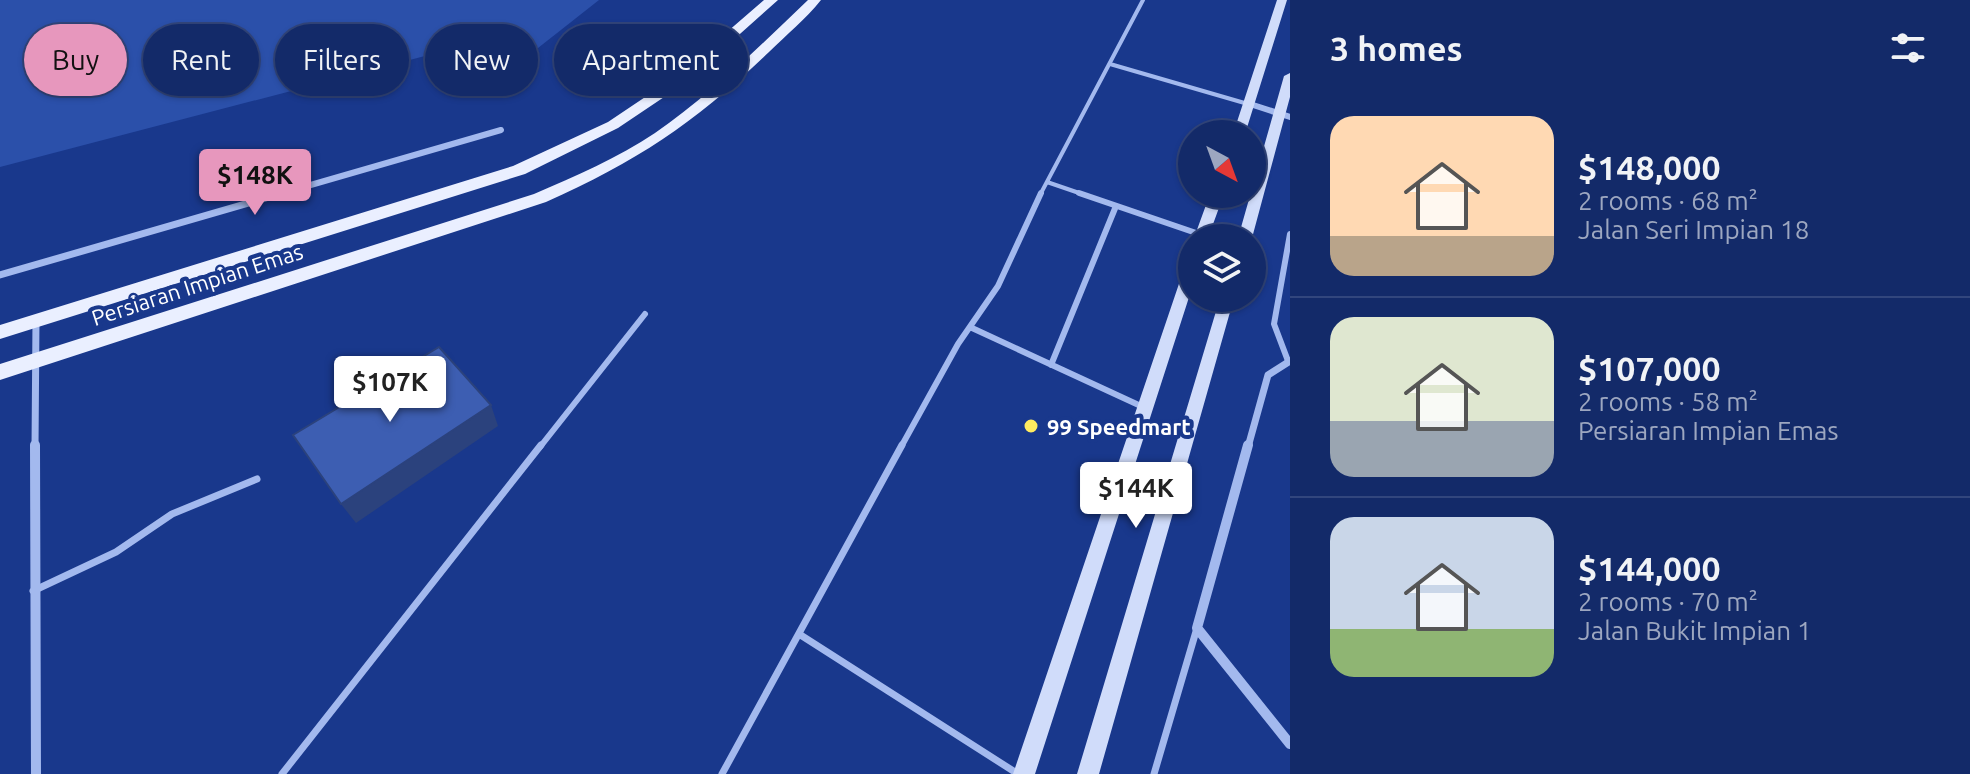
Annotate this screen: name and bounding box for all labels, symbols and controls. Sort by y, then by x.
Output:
chip: Buy [24,24,127,96]
chip: Rent [143,24,259,96]
chip: Filters [275,24,409,96]
chip: New [425,24,538,96]
chip: Apartment [554,24,748,96]
icon: filters [1886,26,1930,70]
text: 3 homes [1330,29,1463,67]
north arrow [1178,120,1266,208]
map controls [1178,120,1266,312]
icon: home [1394,148,1490,244]
text: $148,000 [1578,148,1721,186]
pin: $148K [199,149,311,217]
text: $148K [217,160,293,189]
text: 2 rooms · 68 m² [1578,186,1758,215]
text: Jalan Seri Impian 18 [1578,215,1809,244]
button: layers [1178,224,1266,312]
street label: Persiaran Impian Emas [88,238,306,330]
icon: home [1394,349,1490,445]
text: $107,000 [1578,349,1721,387]
pin: $107K [334,356,446,424]
text: $107K [352,367,428,396]
text: 2 rooms · 58 m² [1578,387,1758,416]
place label: 99 Speedmart [1047,414,1191,439]
text: Persiaran Impian Emas [1578,416,1839,445]
marker: 99 Speedmart [1022,417,1040,435]
pin: $144K [1080,462,1192,530]
text: $144K [1098,473,1174,502]
icon: home [1394,549,1490,645]
text: $144,000 [1578,549,1721,587]
text: 2 rooms · 70 m² [1578,587,1758,616]
text: Jalan Bukit Impian 1 [1578,616,1812,645]

